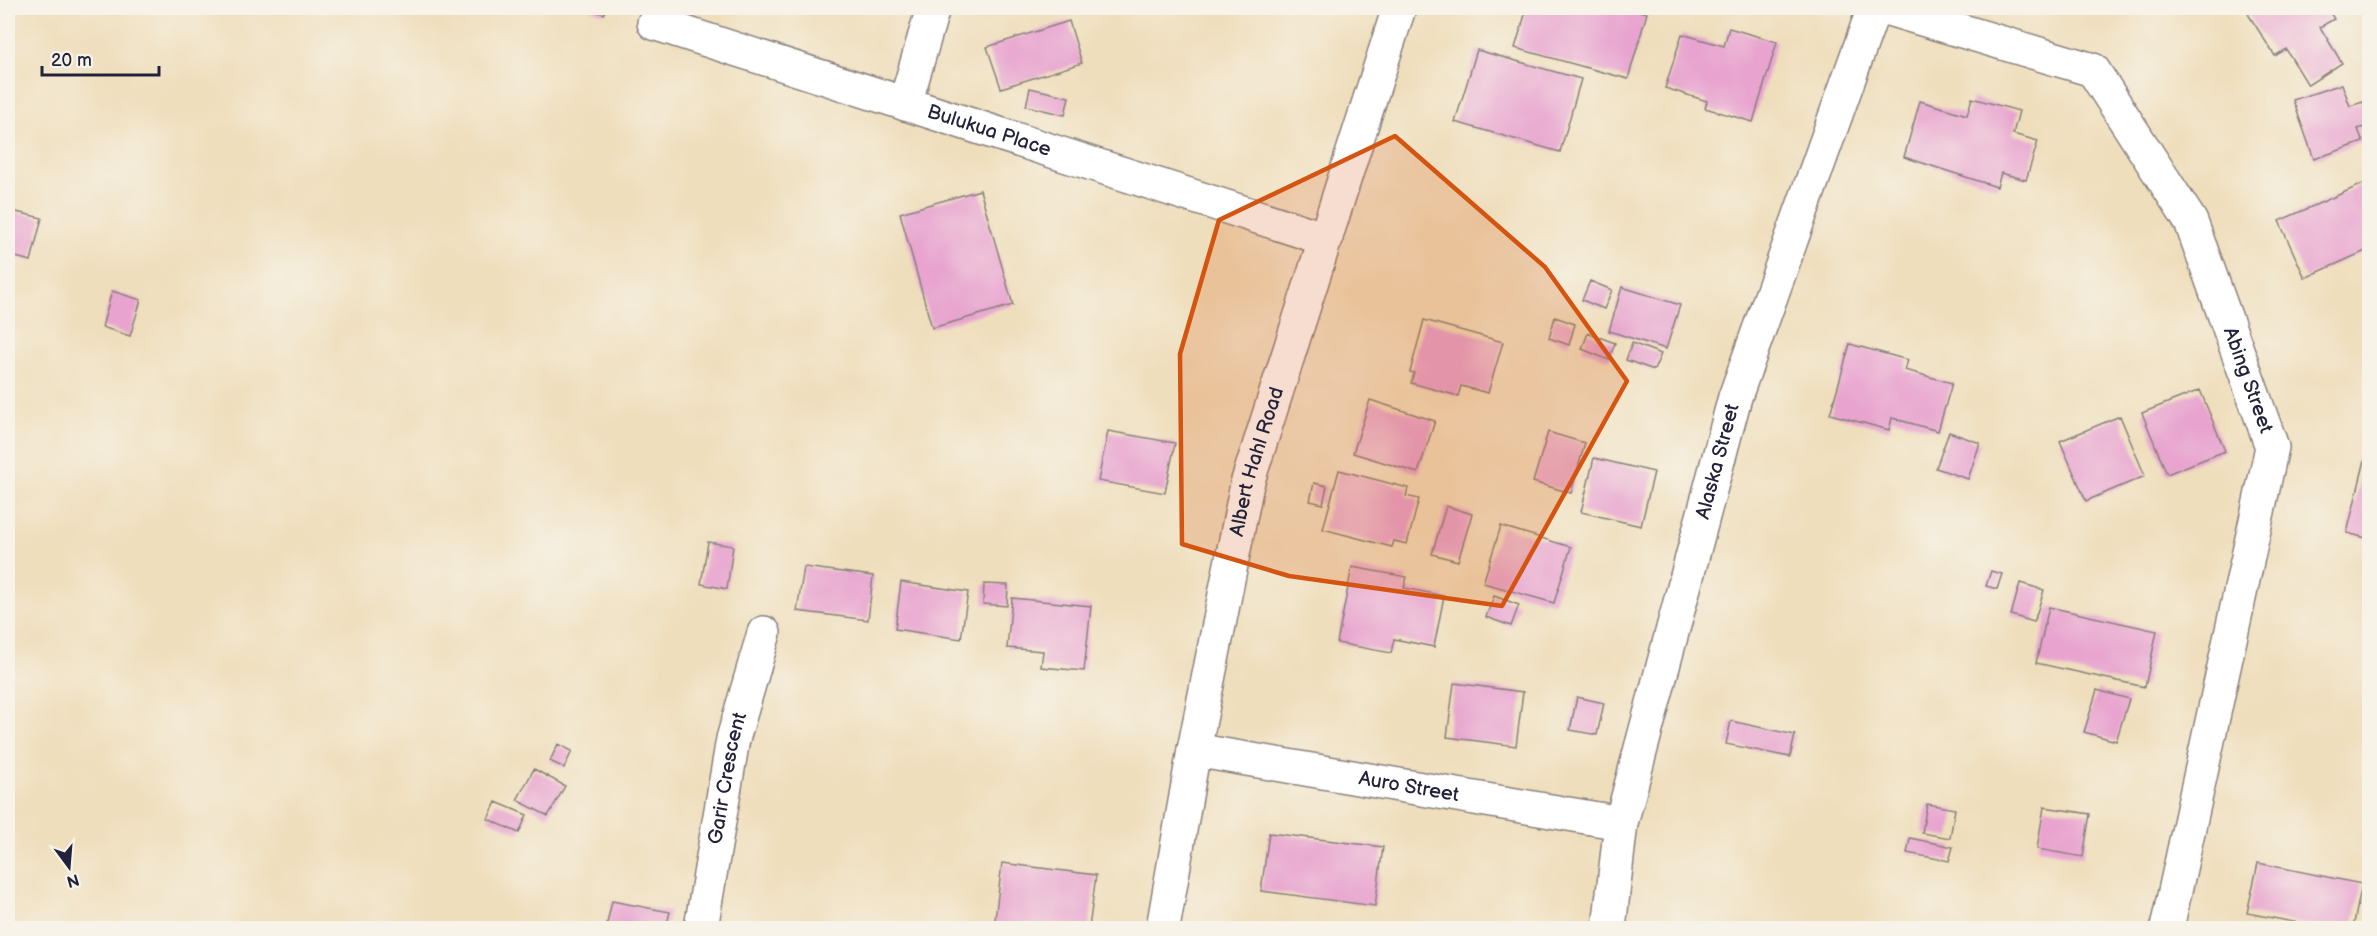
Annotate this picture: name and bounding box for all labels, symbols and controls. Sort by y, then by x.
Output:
scale bar [42,39,159,77]
text: 20 m [51,50,92,71]
street label: Bulukua Place [924,100,1054,162]
street label: Abing Street [2218,324,2278,436]
street label: Albert Hahl Road [1225,384,1289,538]
street label: Alaska Street [1691,401,1745,522]
street label: Garir Crescent [703,710,752,846]
street label: Auro Street [1357,766,1461,807]
north arrow [39,837,99,897]
text: N [64,869,81,891]

